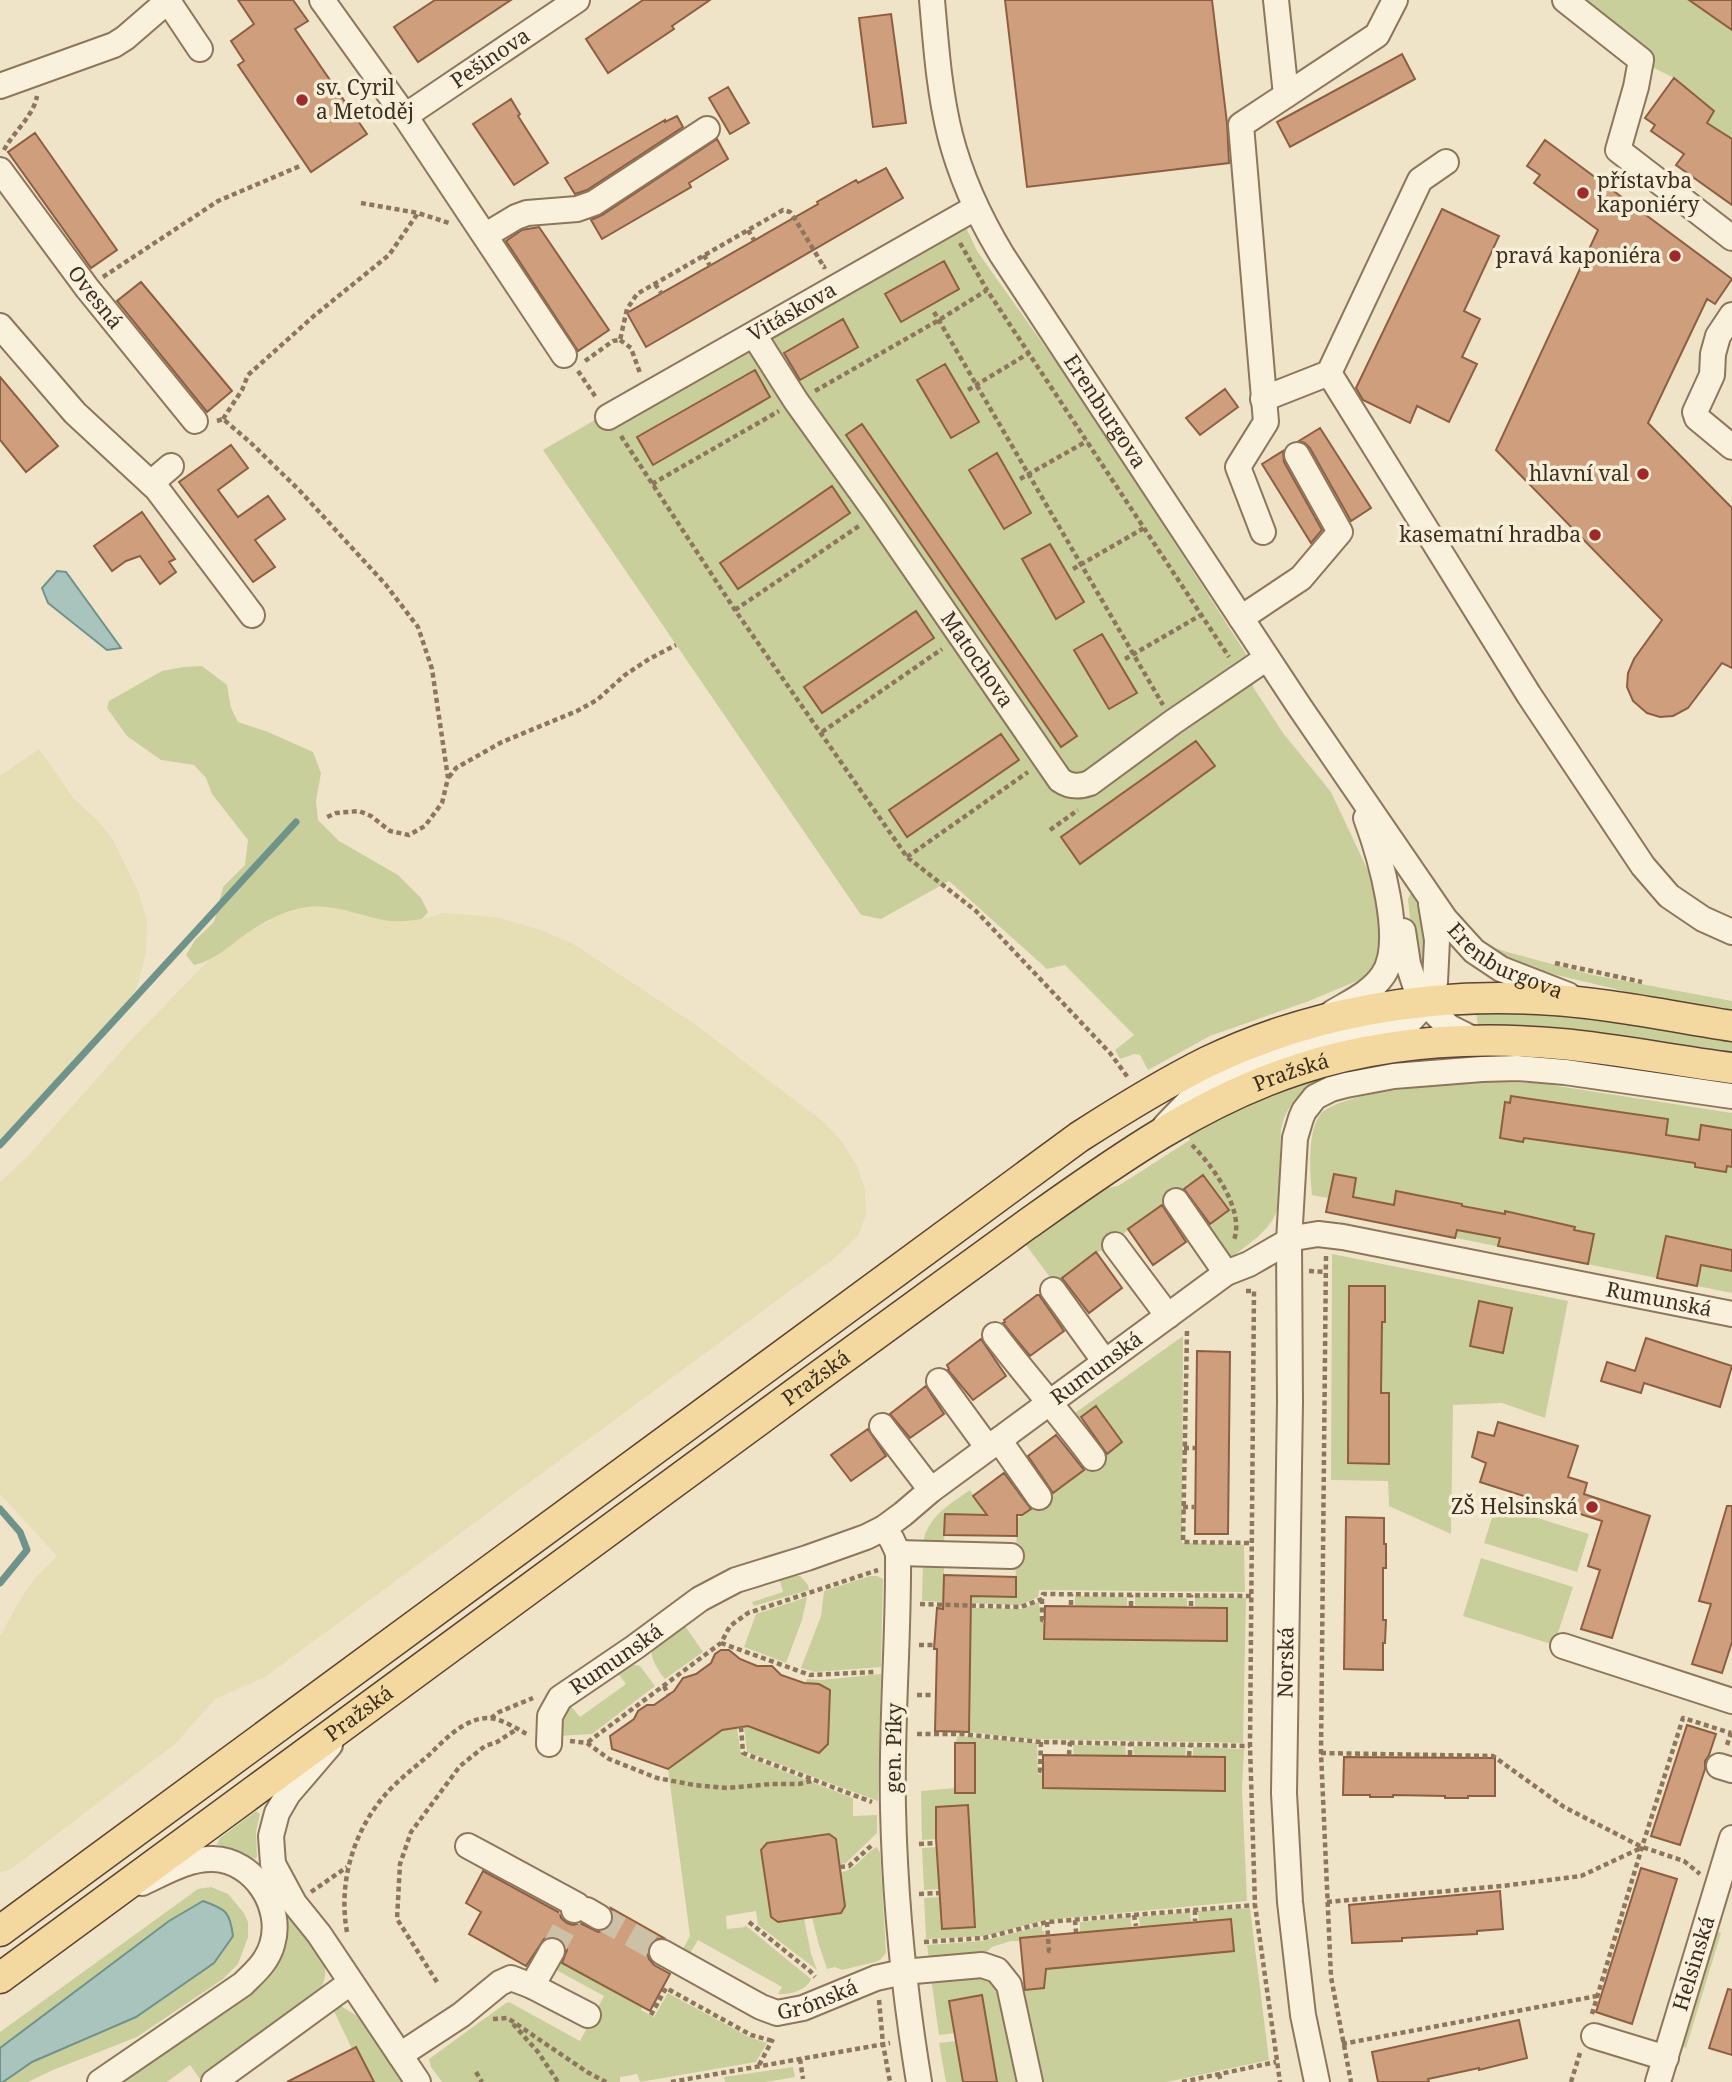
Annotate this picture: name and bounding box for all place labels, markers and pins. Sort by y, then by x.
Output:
place label: sv. Cyril a Metoděj [316,73,414,125]
marker: sv. Cyril a Metoděj [294,92,310,108]
place label: přístavba kaponiéry [1597,166,1700,218]
marker: přístavba kaponiéry [1575,185,1591,201]
place label: pravá kaponiéra [1495,241,1661,269]
marker: pravá kaponiéra [1667,248,1683,264]
place label: hlavní val [1529,459,1629,487]
marker: hlavní val [1635,466,1651,482]
place label: kasematní hradba [1399,520,1581,548]
marker: kasematní hradba [1587,527,1603,543]
place label: ZŠ Helsinská [1451,1492,1578,1520]
marker: ZŠ Helsinská [1584,1499,1600,1515]

